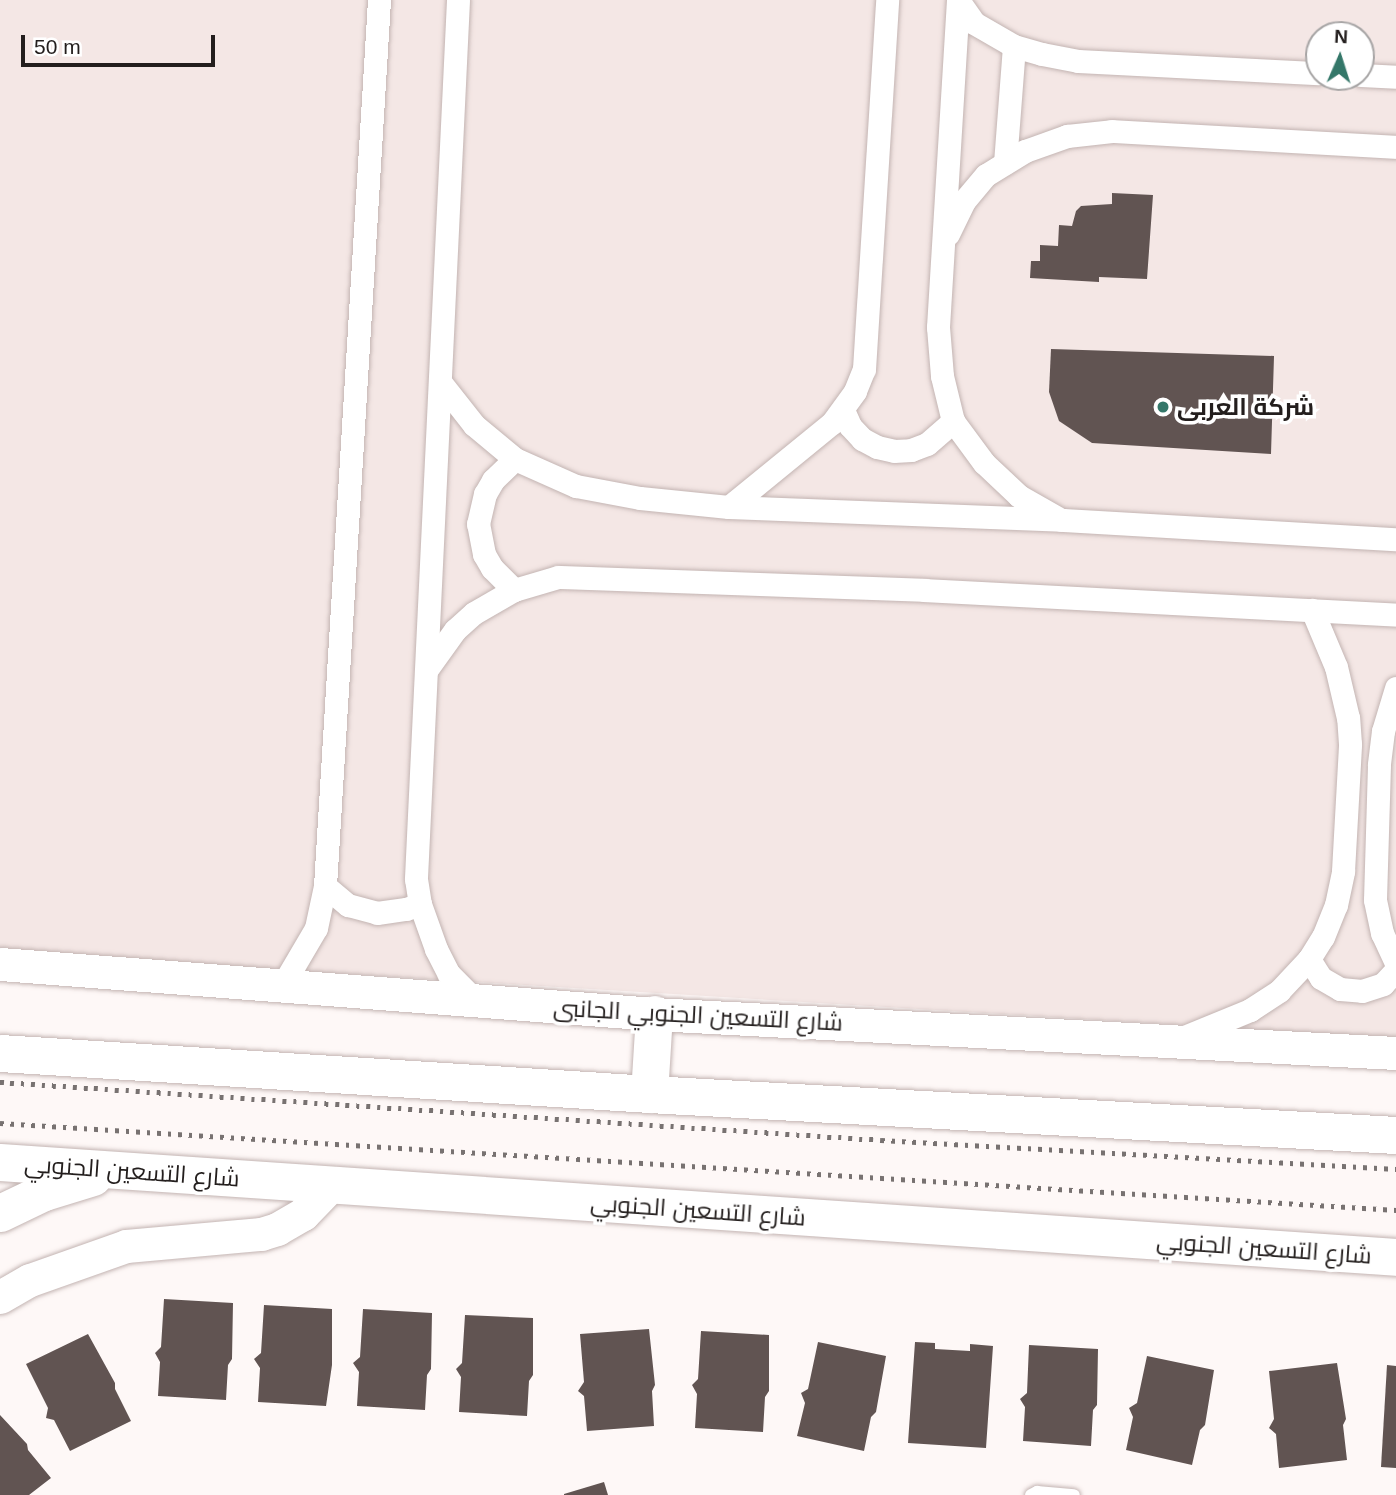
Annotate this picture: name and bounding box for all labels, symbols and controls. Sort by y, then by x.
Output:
scale bar [24,21,219,65]
north arrow [1305,21,1375,91]
text: N [1334,26,1348,47]
text: 50 m [34,35,81,58]
place label: شركة العربى [1177,393,1314,421]
marker: شركة العربى [1155,399,1171,415]
street label: شارع التسعين الجنوبي الجانبى [552,993,844,1037]
street label: شارع التسعين الجنوبي [23,1149,241,1193]
street label: شارع التسعين الجنوبي [589,1188,807,1232]
street label: شارع التسعين الجنوبي [1155,1226,1373,1270]

